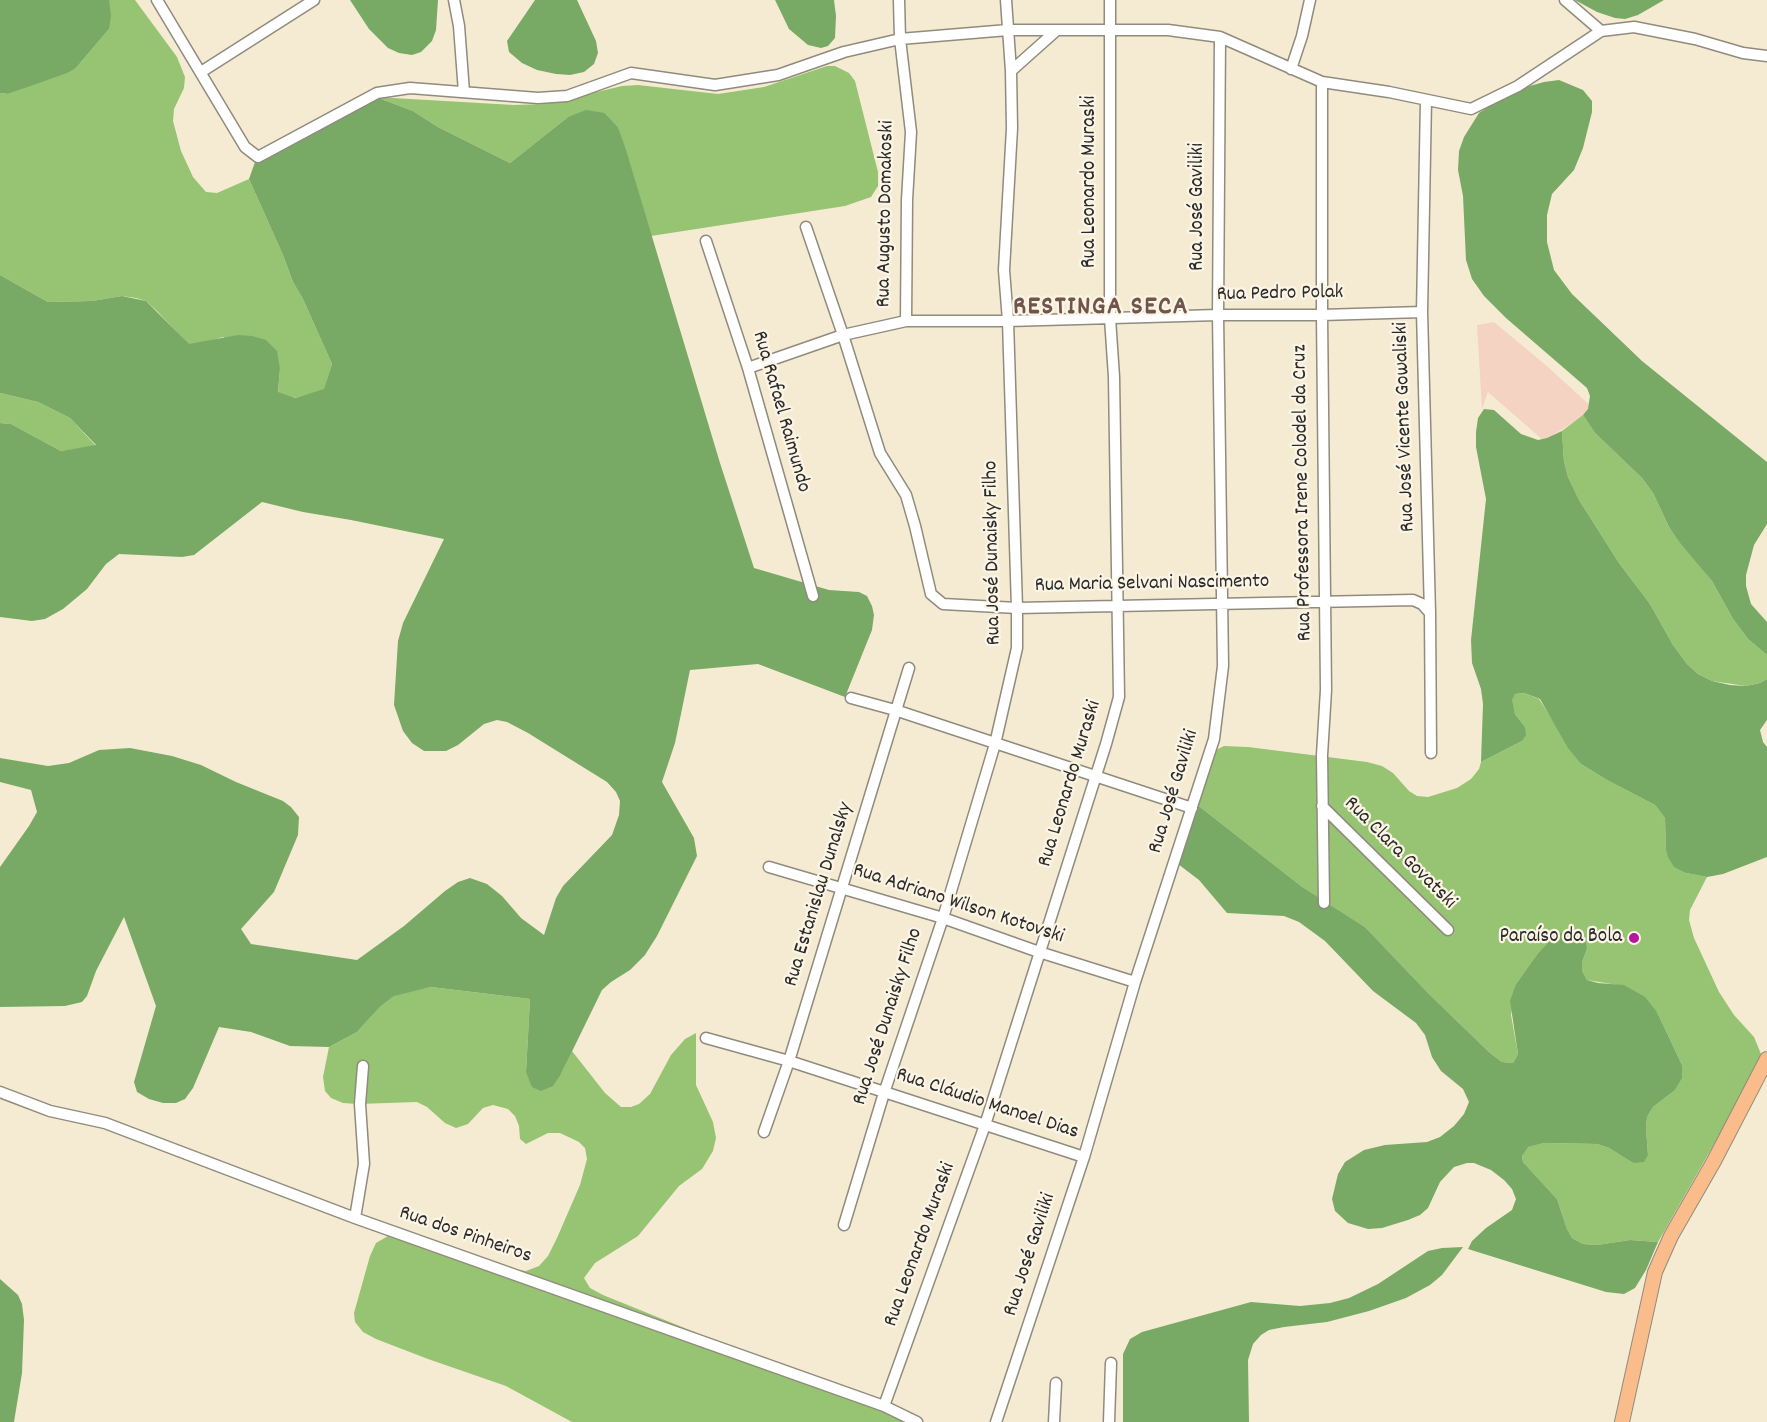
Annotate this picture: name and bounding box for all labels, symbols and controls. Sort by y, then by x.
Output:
street label: Rua Leonardo Muraski [1078,96,1104,268]
street label: Rua Augusto Domakoski [873,120,901,308]
street label: Rua José Gaviliki [1186,143,1212,271]
street label: Rua Pedro Polak [1216,281,1344,309]
district label: RESTINGA SECA [1013,293,1189,325]
street label: Rua José Vicente Gowaliski [1390,322,1422,532]
street label: Rua Rafael Raimundo [745,328,815,496]
street label: Rua Professora Irene Colodel da Cruz [1289,344,1319,642]
street label: Rua José Dunaisky Filho [980,460,1008,646]
street label: Rua Maria Selvani Nascimento [1034,570,1270,600]
street label: Rua Leonardo Muraski [1034,698,1108,870]
street label: Rua José Gaviliki [1144,727,1206,857]
street label: Rua Clara Govatski [1337,792,1461,916]
street label: Rua Estanislau Dunalsky [780,800,860,990]
street label: Rua Adriano Wilson Kotovski [849,859,1067,951]
street label: Rua José Dunaisky Filho [848,925,930,1109]
place label: Paraíso da Bola [1499,925,1622,951]
marker: Paraíso da Bola [1627,931,1641,945]
street label: Rua Cláudio Manoel Dias [893,1064,1081,1146]
street label: Rua Leonardo Muraski [880,1160,962,1330]
street label: Rua José Gaviliki [999,1190,1063,1320]
street label: Rua dos Pinheiros [395,1202,535,1270]

